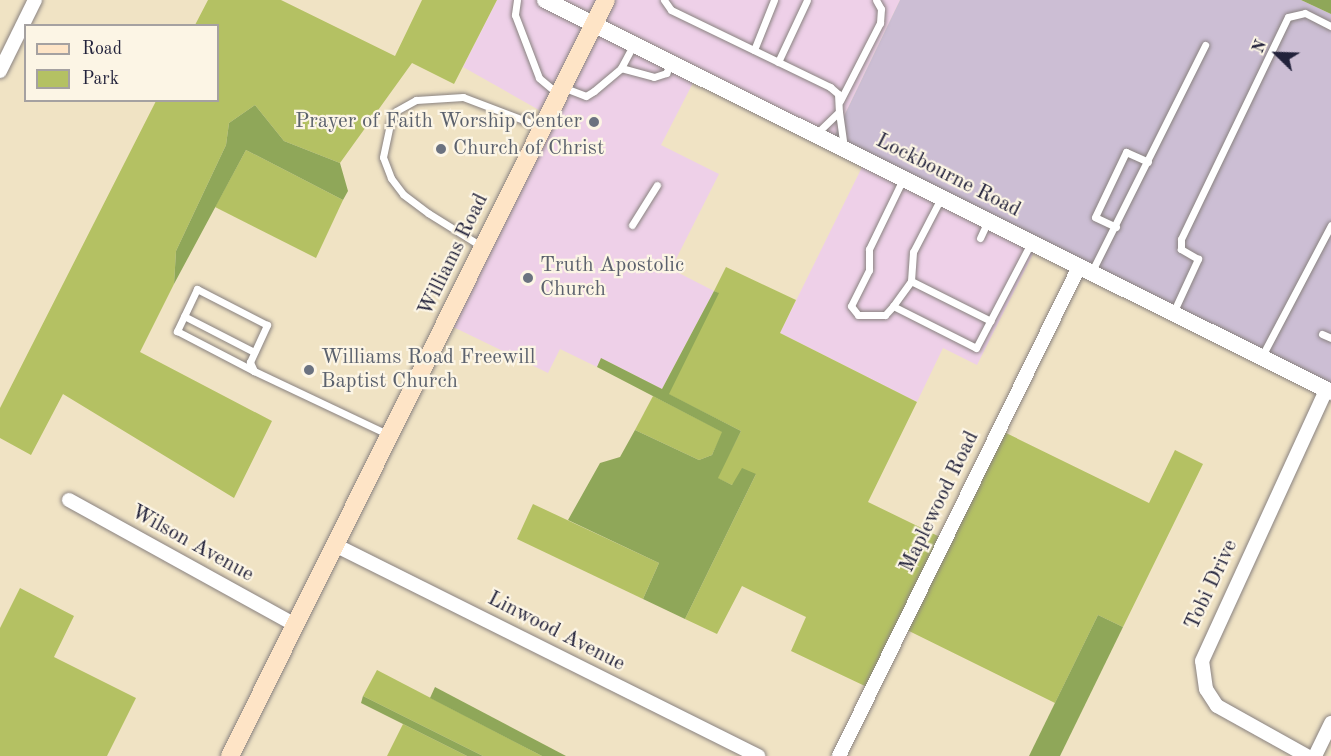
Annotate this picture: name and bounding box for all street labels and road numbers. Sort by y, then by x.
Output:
street label: Lockbourne Road [871,129,1025,223]
street label: Williams Road [414,190,494,320]
street label: Maplewood Road [895,427,985,577]
street label: Wilson Avenue [126,500,258,588]
street label: Tobi Drive [1180,536,1244,634]
street label: Linwood Avenue [483,587,629,677]

